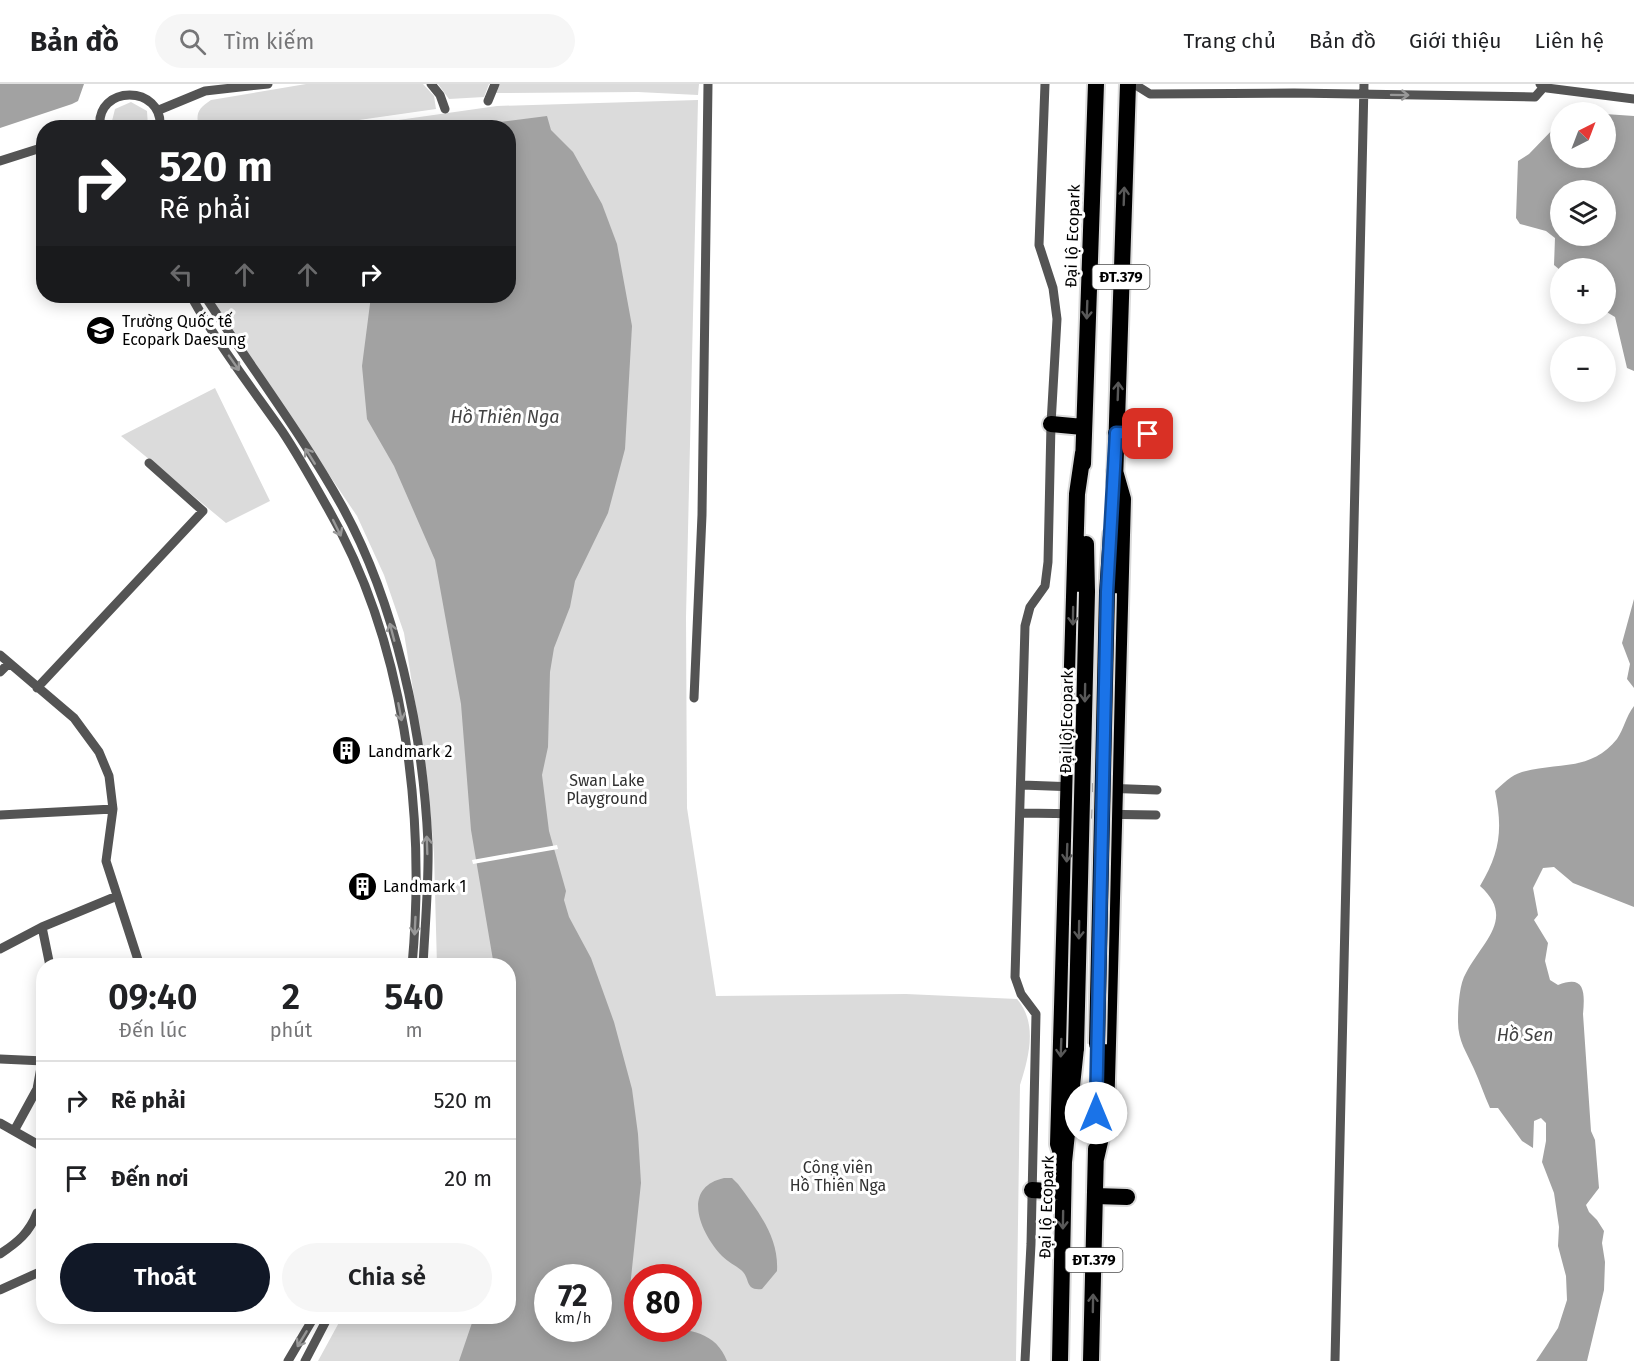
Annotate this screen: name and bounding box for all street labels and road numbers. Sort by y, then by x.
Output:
street label: Đại lộ Ecopark [1061,183,1084,288]
road number: ĐT.379 [1092,265,1150,289]
street label: Đại lộ Ecopark [1056,669,1077,774]
street label: Đại lộ Ecopark [1035,1154,1058,1259]
road number: ĐT.379 [1066,1248,1122,1272]

